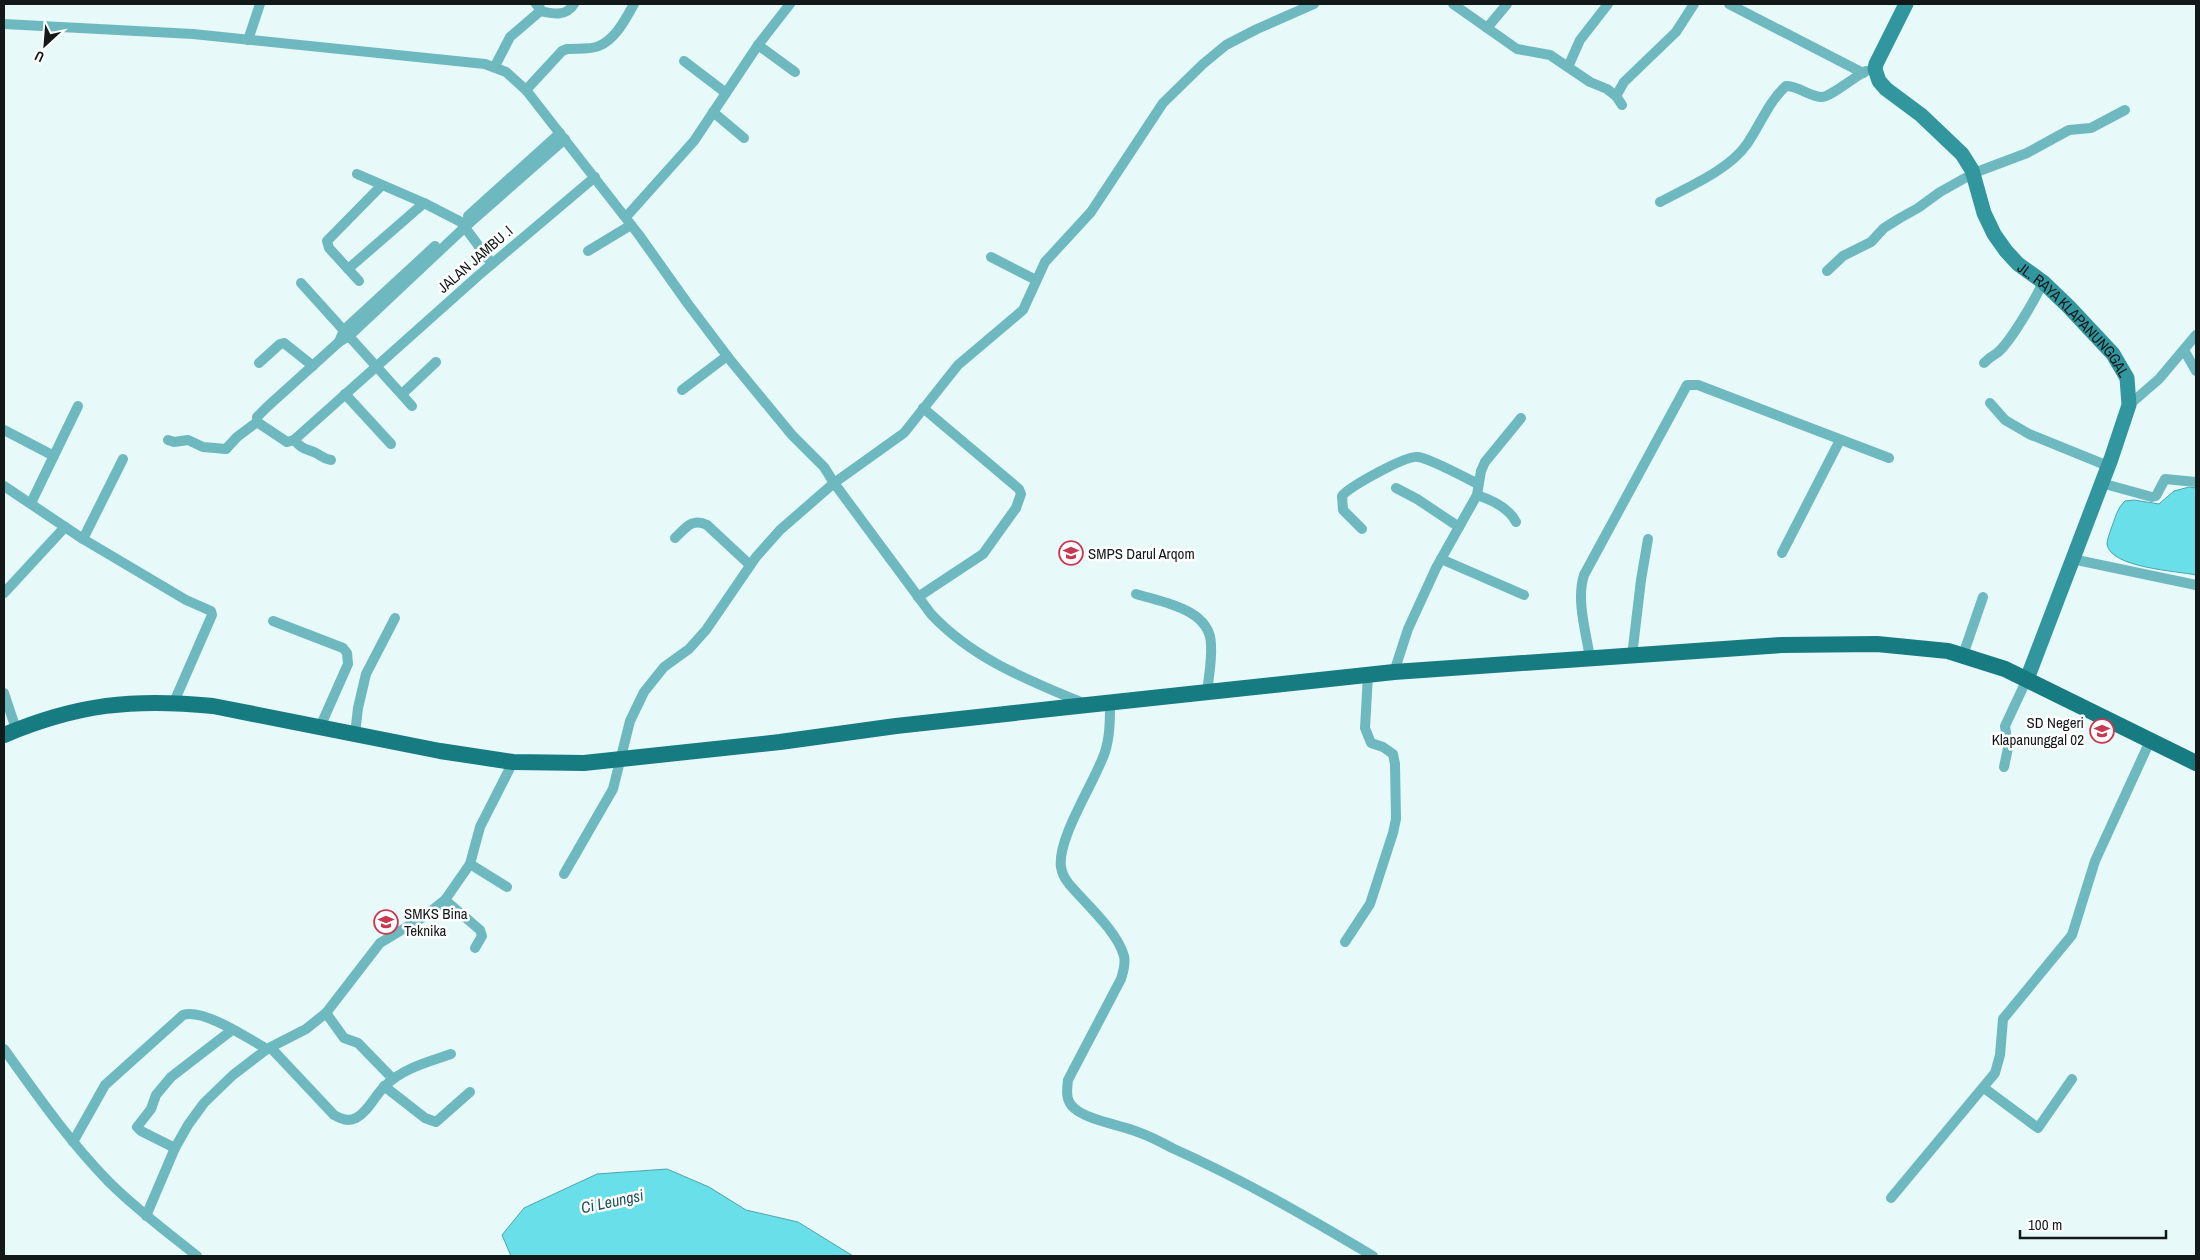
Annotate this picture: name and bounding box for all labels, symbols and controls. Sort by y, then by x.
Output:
north arrow [20,20,70,70]
text: U [32,47,47,67]
street label: JALAN JAMBU .I [433,220,517,298]
street label: JL. RAYA KLAPANUNGGAL [2014,257,2135,381]
school or university icon: SMPS Darul Arqom [1058,540,1084,566]
place label: SMPS Darul Arqom [1088,543,1195,564]
place label: SD Negeri Klapanunggal 02 [1992,712,2084,750]
school or university icon: SD Negeri Klapanunggal 02 [2089,718,2115,744]
place label: SMKS Bina Teknika [404,903,468,941]
school or university icon: SMKS Bina Teknika [373,909,399,935]
water label: Ci Leungsi [579,1184,646,1218]
scale bar [2020,1208,2166,1240]
text: 100 m [2028,1214,2062,1235]

